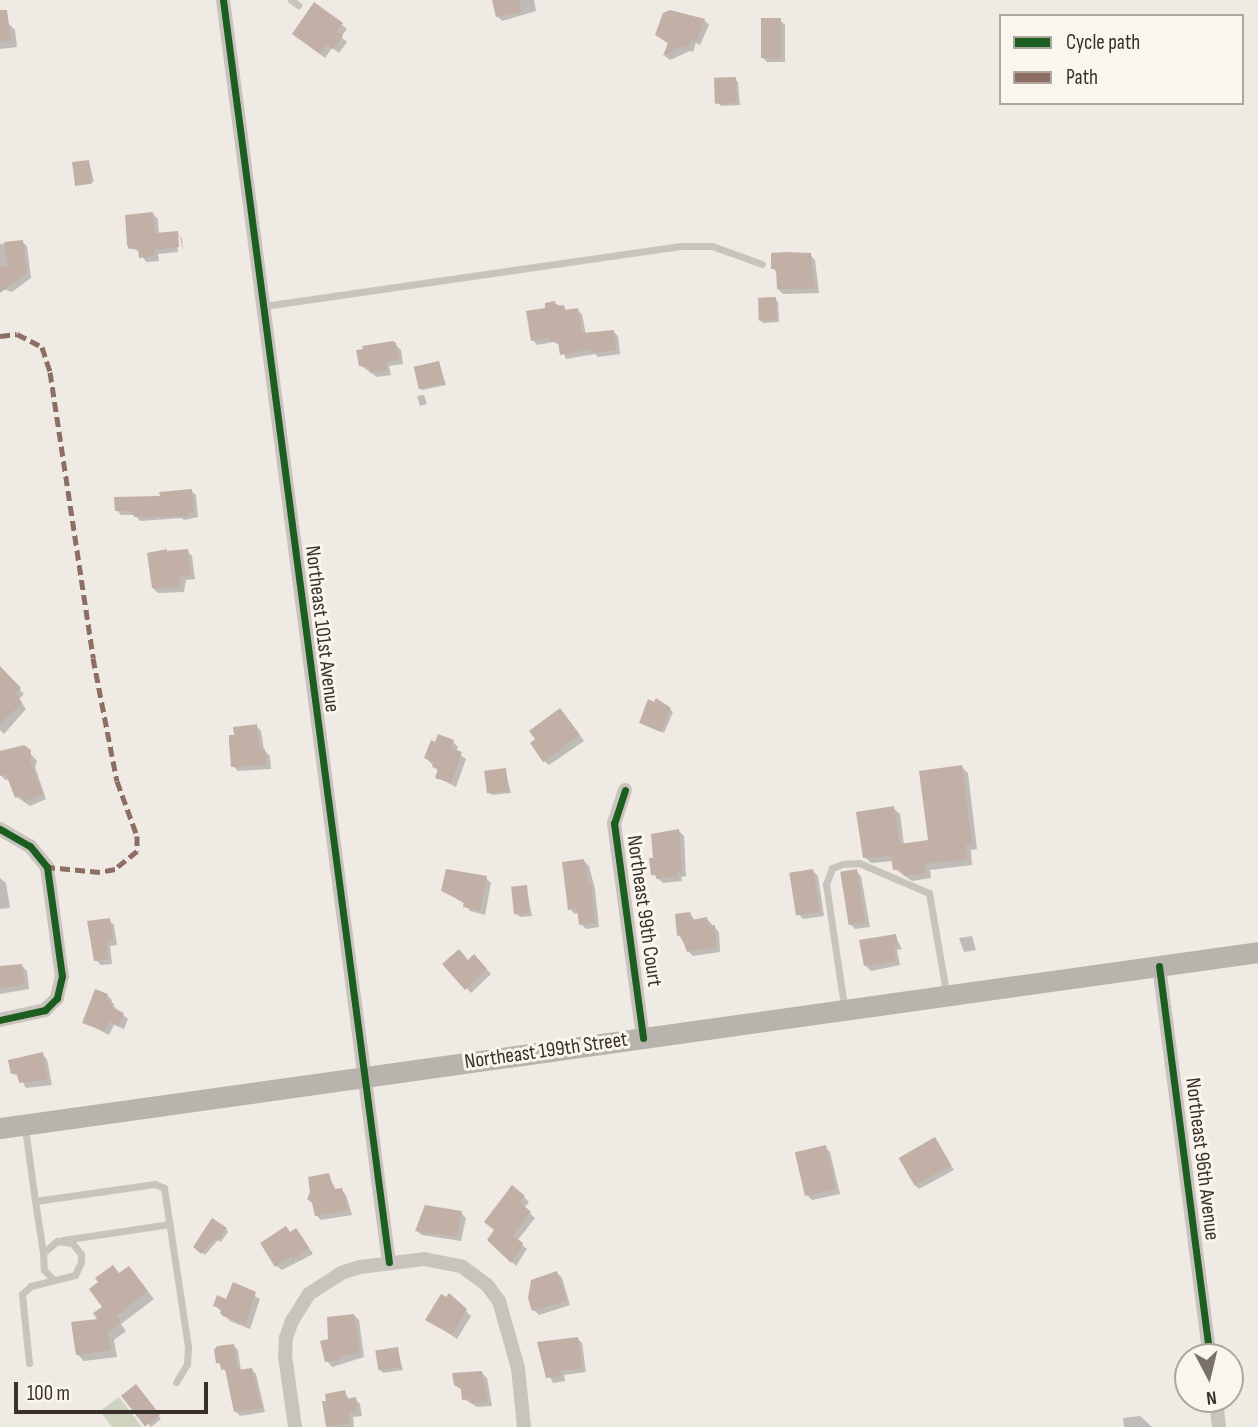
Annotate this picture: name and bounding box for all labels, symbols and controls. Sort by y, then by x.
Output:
legend [999,14,1244,105]
text: Cycle path [1066,30,1140,55]
text: Path [1066,65,1098,90]
street label: Northeast 101st Avenue [299,544,345,714]
street label: Northeast 99th Court [621,834,667,988]
street label: Northeast 199th Street [463,1027,629,1075]
street label: Northeast 96th Avenue [1180,1076,1224,1242]
north arrow [1174,1343,1244,1413]
scale bar [18,1368,212,1412]
text: 100 m [27,1381,70,1406]
text: N [1205,1385,1218,1409]

